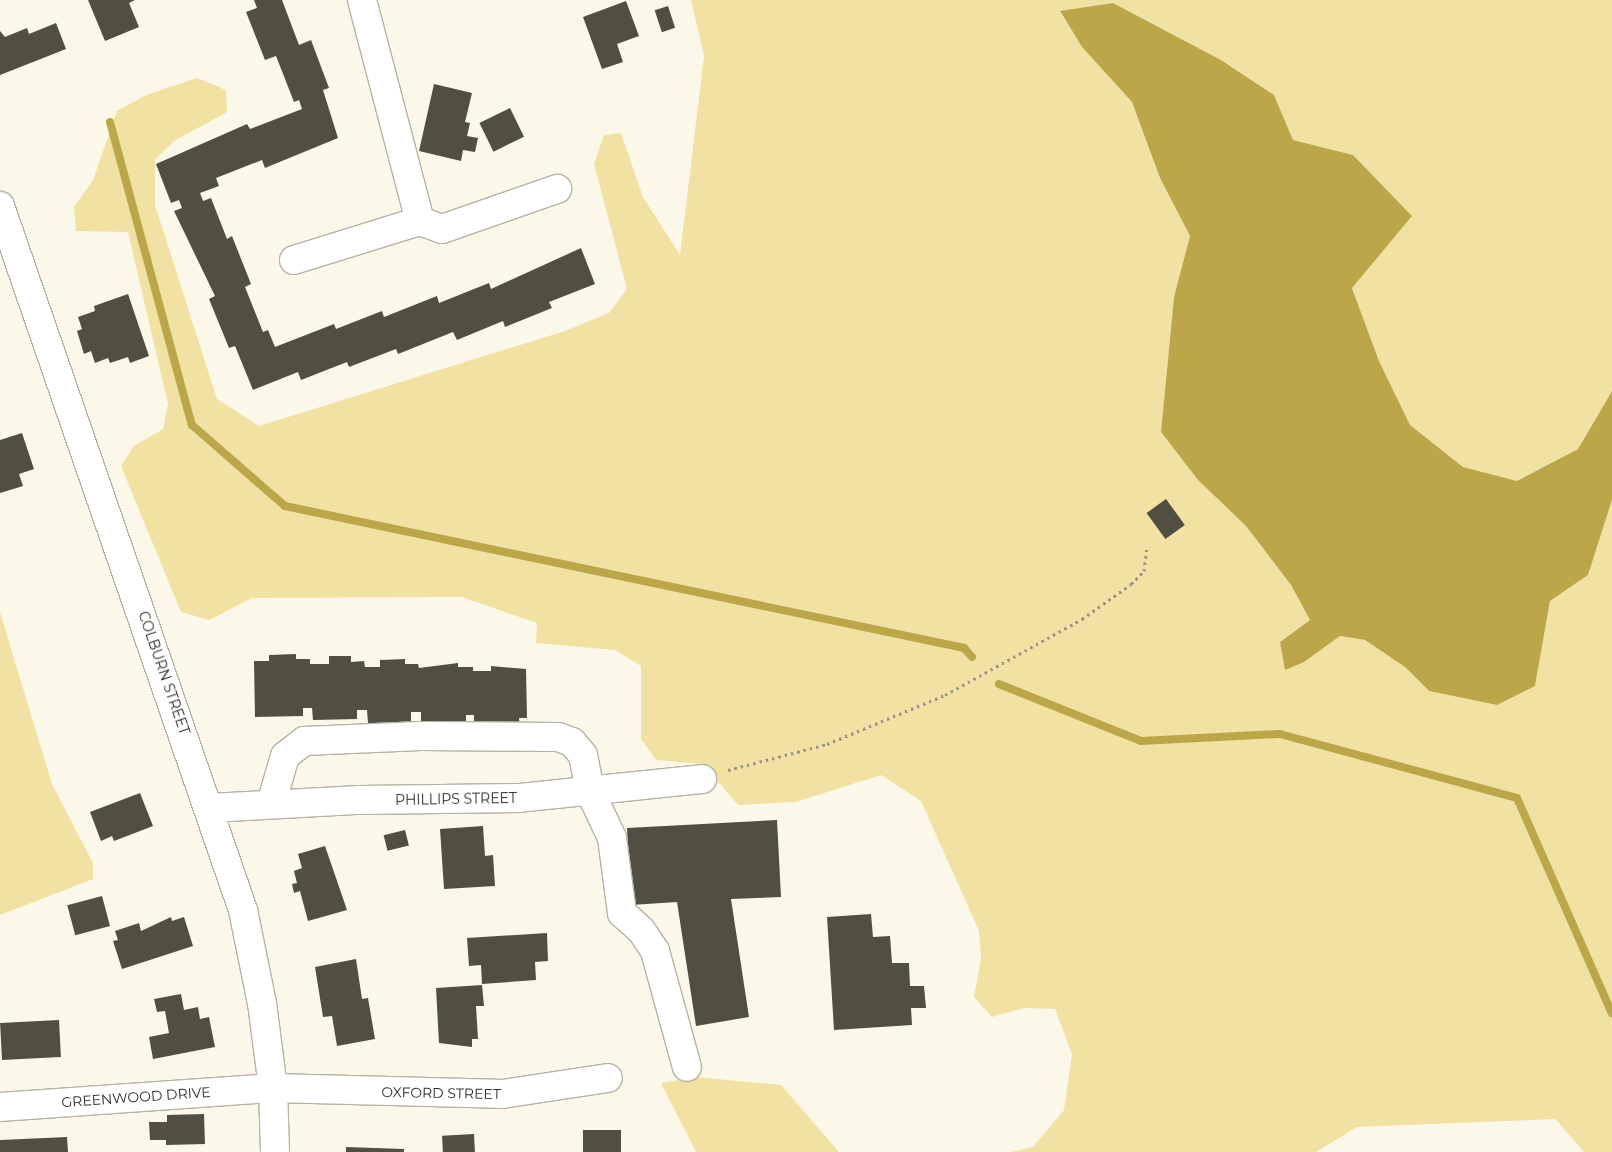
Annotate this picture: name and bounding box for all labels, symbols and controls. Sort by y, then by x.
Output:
street label: COLBURN STREET [135,609,193,737]
street label: PHILLIPS STREET [395,790,517,808]
street label: GREENWOOD DRIVE [61,1083,211,1111]
street label: OXFORD STREET [381,1084,501,1102]

